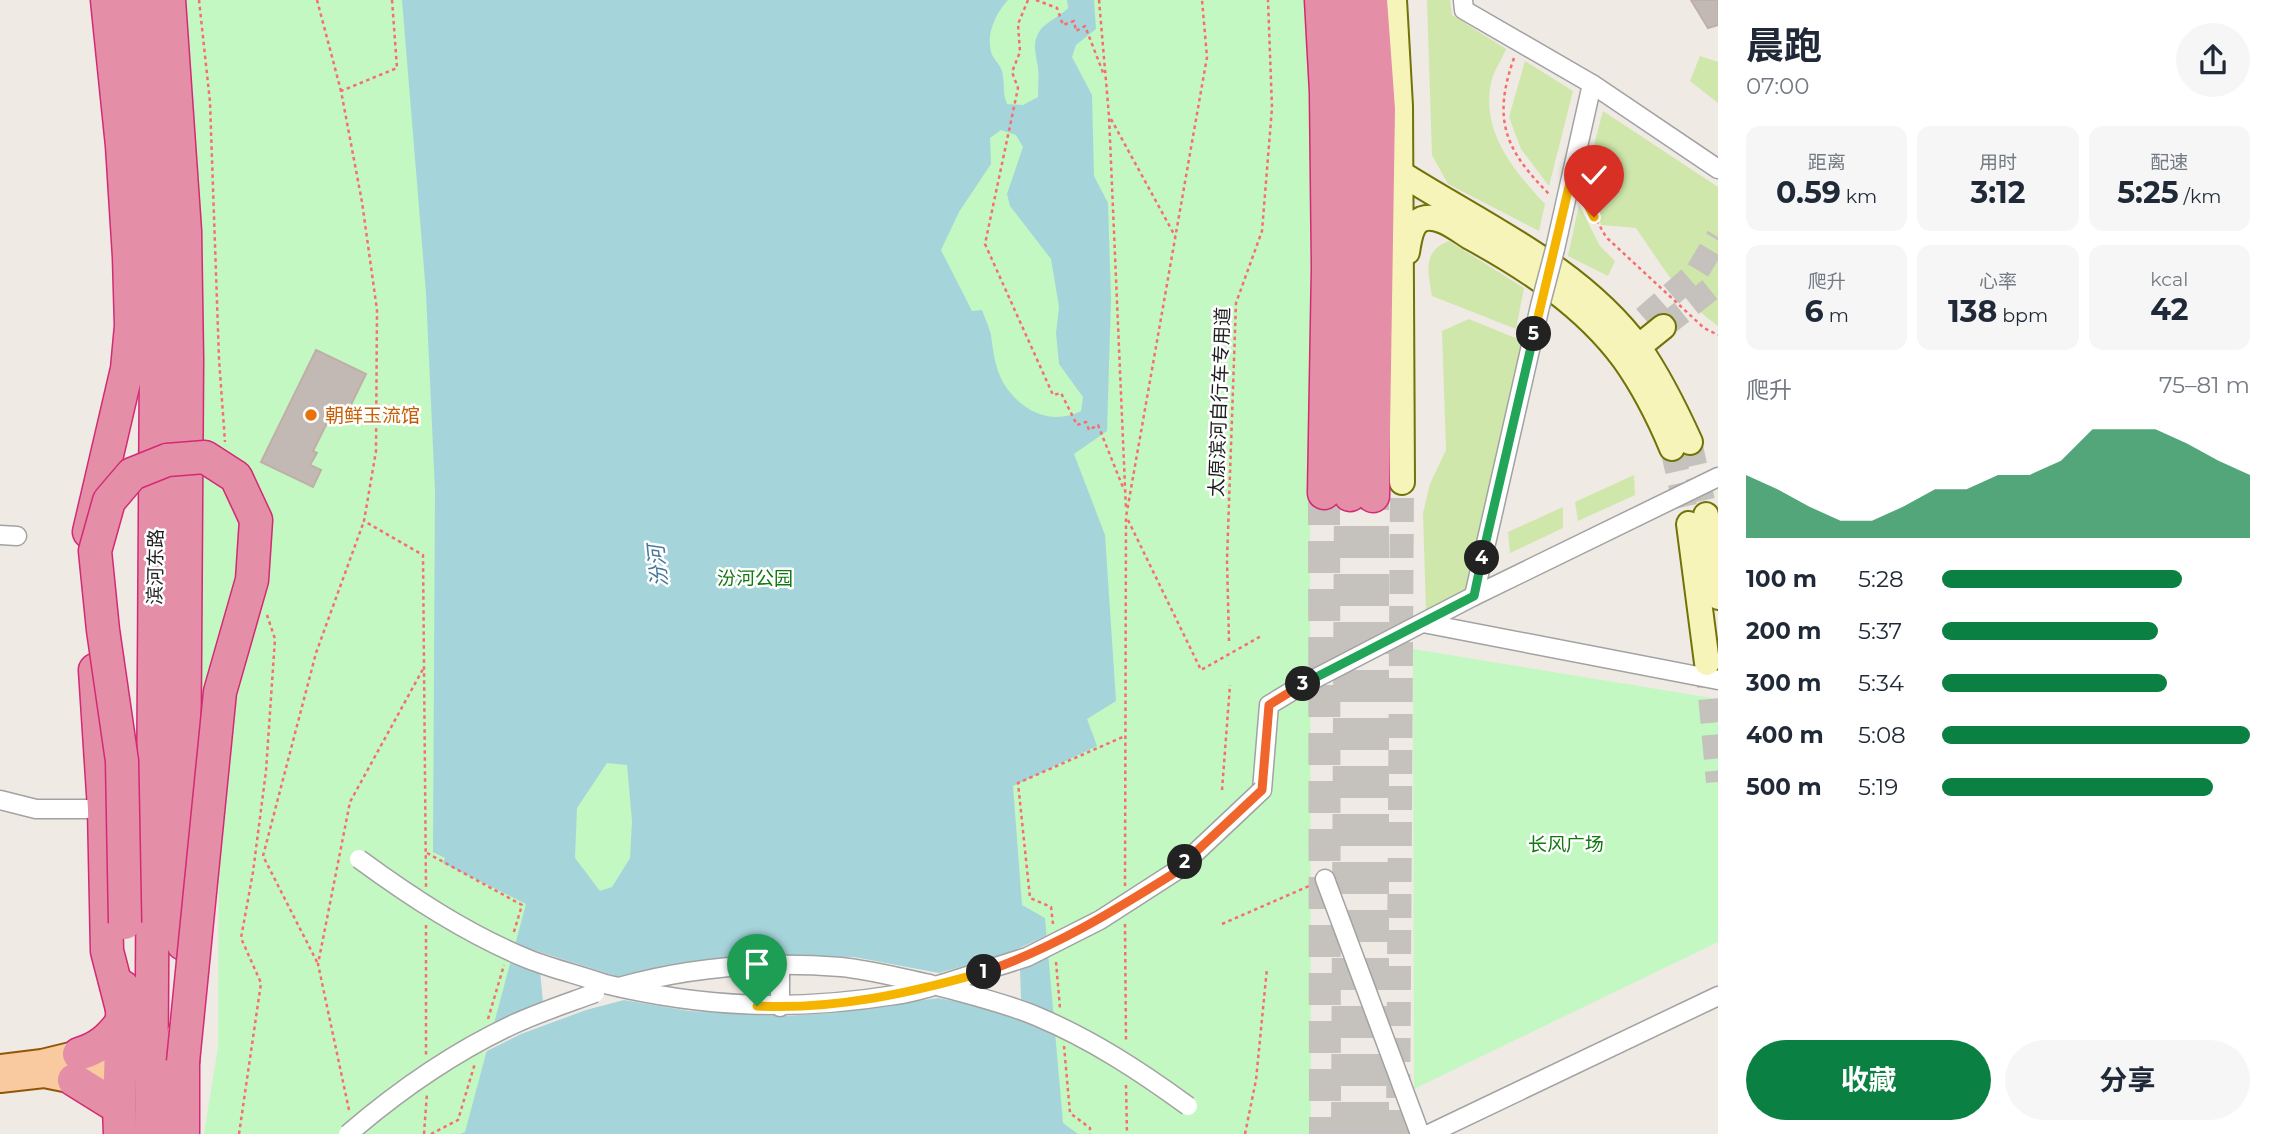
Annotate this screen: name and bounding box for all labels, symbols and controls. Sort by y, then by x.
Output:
text: 晨跑 [1746,22,1822,69]
button: share [2176,23,2250,97]
text: 07:00 [1746,72,1809,100]
pin [1564,145,1624,217]
text: 距离 [1808,151,1846,174]
text: 用时 [1979,151,2017,174]
text: 配速 [2150,151,2188,174]
icon: check [1575,156,1613,194]
text: 0.59 [1776,174,1841,211]
text: 3:12 [1970,174,2026,211]
text: 5:25 [2117,174,2179,211]
text: km [1841,185,1877,208]
text: /km [2179,185,2221,208]
text: kcal [2150,268,2188,291]
text: 爬升 [1808,270,1846,293]
text: 心率 [1979,270,2017,293]
text: 42 [2150,291,2189,328]
text: 6 [1805,293,1824,330]
text: 138 [1948,293,1997,330]
text: m [1824,304,1849,327]
text: bpm [1997,304,2048,327]
street label: 太原滨河自行车专用道 [1205,307,1234,497]
pin: 5 [1516,316,1552,352]
text: 5 [1528,322,1539,345]
text: 75–81 m [2159,371,2250,399]
text: 爬升 [1746,376,1792,404]
place label: 朝鲜玉流馆 [325,404,420,427]
marker: 朝鲜玉流馆 [303,407,319,423]
street label: 滨河东路 [143,529,168,605]
water label: 汾河 [642,540,672,588]
pin: 4 [1464,540,1500,576]
text: 4 [1475,546,1488,569]
text: 100 m [1746,565,1817,593]
text: 5:28 [1858,565,1904,593]
park label: 汾河公园 [717,567,793,590]
text: 200 m [1746,617,1821,645]
text: 5:37 [1858,617,1902,645]
pin: 3 [1286,666,1320,702]
text: 300 m [1746,669,1822,697]
text: 5:34 [1858,669,1904,697]
text: 3 [1297,672,1308,695]
text: 400 m [1746,721,1824,749]
text: 5:08 [1858,721,1906,749]
text: 500 m [1746,773,1822,801]
text: 5:19 [1858,773,1898,801]
park label: 长风广场 [1528,833,1604,856]
pin: 2 [1168,844,1202,880]
text: 2 [1179,850,1190,873]
pin [727,934,787,1006]
icon: arrive [738,945,776,983]
pin: 1 [967,954,1002,990]
text: 1 [980,960,987,983]
button: 收藏 [1746,1040,1991,1120]
button: 分享 [2005,1040,2250,1120]

